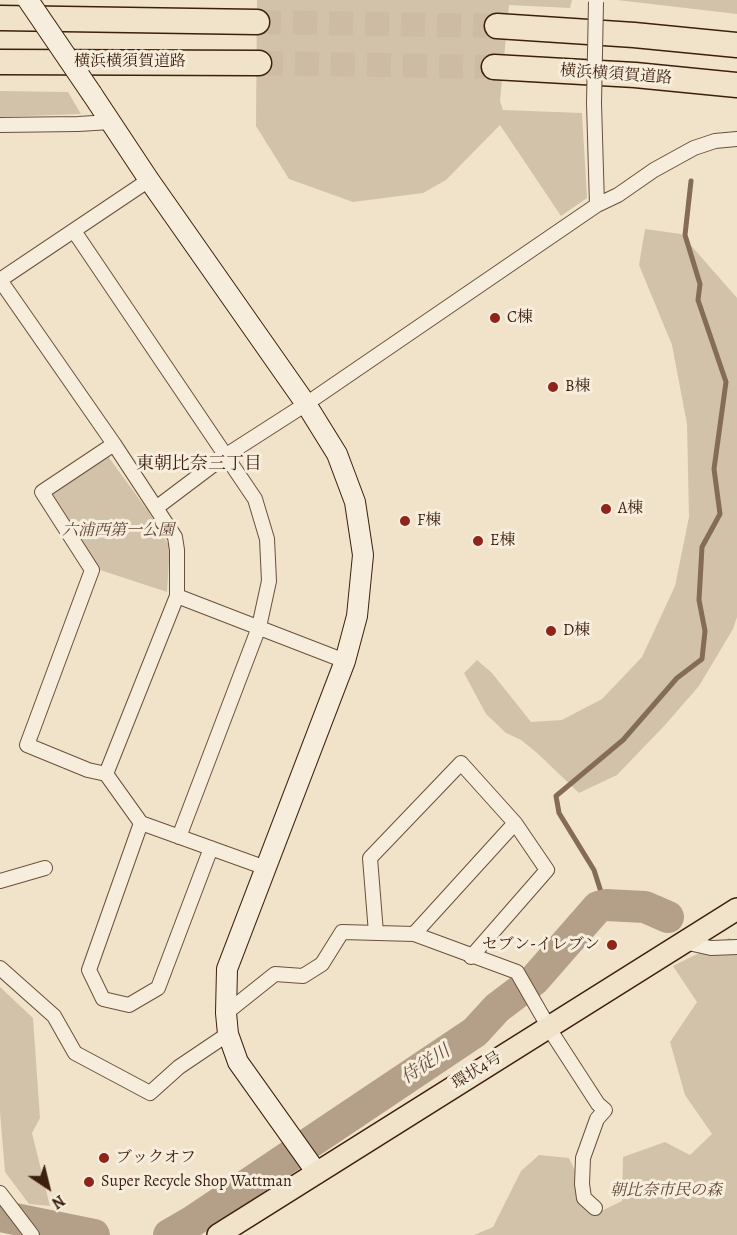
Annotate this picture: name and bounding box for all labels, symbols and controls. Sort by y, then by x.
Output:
street label: 横浜横須賀道路 [74,52,186,72]
street label: 横浜横須賀道路 [559,62,673,88]
place label: C棟 [507,308,533,328]
marker: C棟 [488,311,502,325]
place label: B棟 [565,377,591,397]
marker: B棟 [546,380,560,394]
district label: 東朝比奈三丁目 [136,454,262,476]
place label: A棟 [618,499,643,519]
marker: A棟 [599,502,613,516]
place label: F棟 [417,511,441,531]
marker: F棟 [398,514,412,528]
park label: 六浦西第一公園 [62,521,174,541]
place label: E棟 [490,531,515,551]
marker: E棟 [471,534,485,548]
place label: D棟 [563,621,590,641]
marker: D棟 [544,624,558,638]
place label: セブン-イレブン [482,935,600,955]
marker: セブン-イレブン [605,938,619,952]
water label: 侍従川 [398,1041,454,1089]
street label: 環状4号 [448,1048,506,1094]
place label: ブックオフ [116,1148,196,1168]
marker: ブックオフ [97,1151,111,1165]
north arrow [18,1157,78,1217]
place label: Super Recycle Shop Wattman [101,1172,292,1192]
marker: Super Recycle Shop Wattman [82,1175,96,1189]
park label: 朝比奈市民の森 [610,1181,722,1201]
text: N [47,1189,69,1214]

